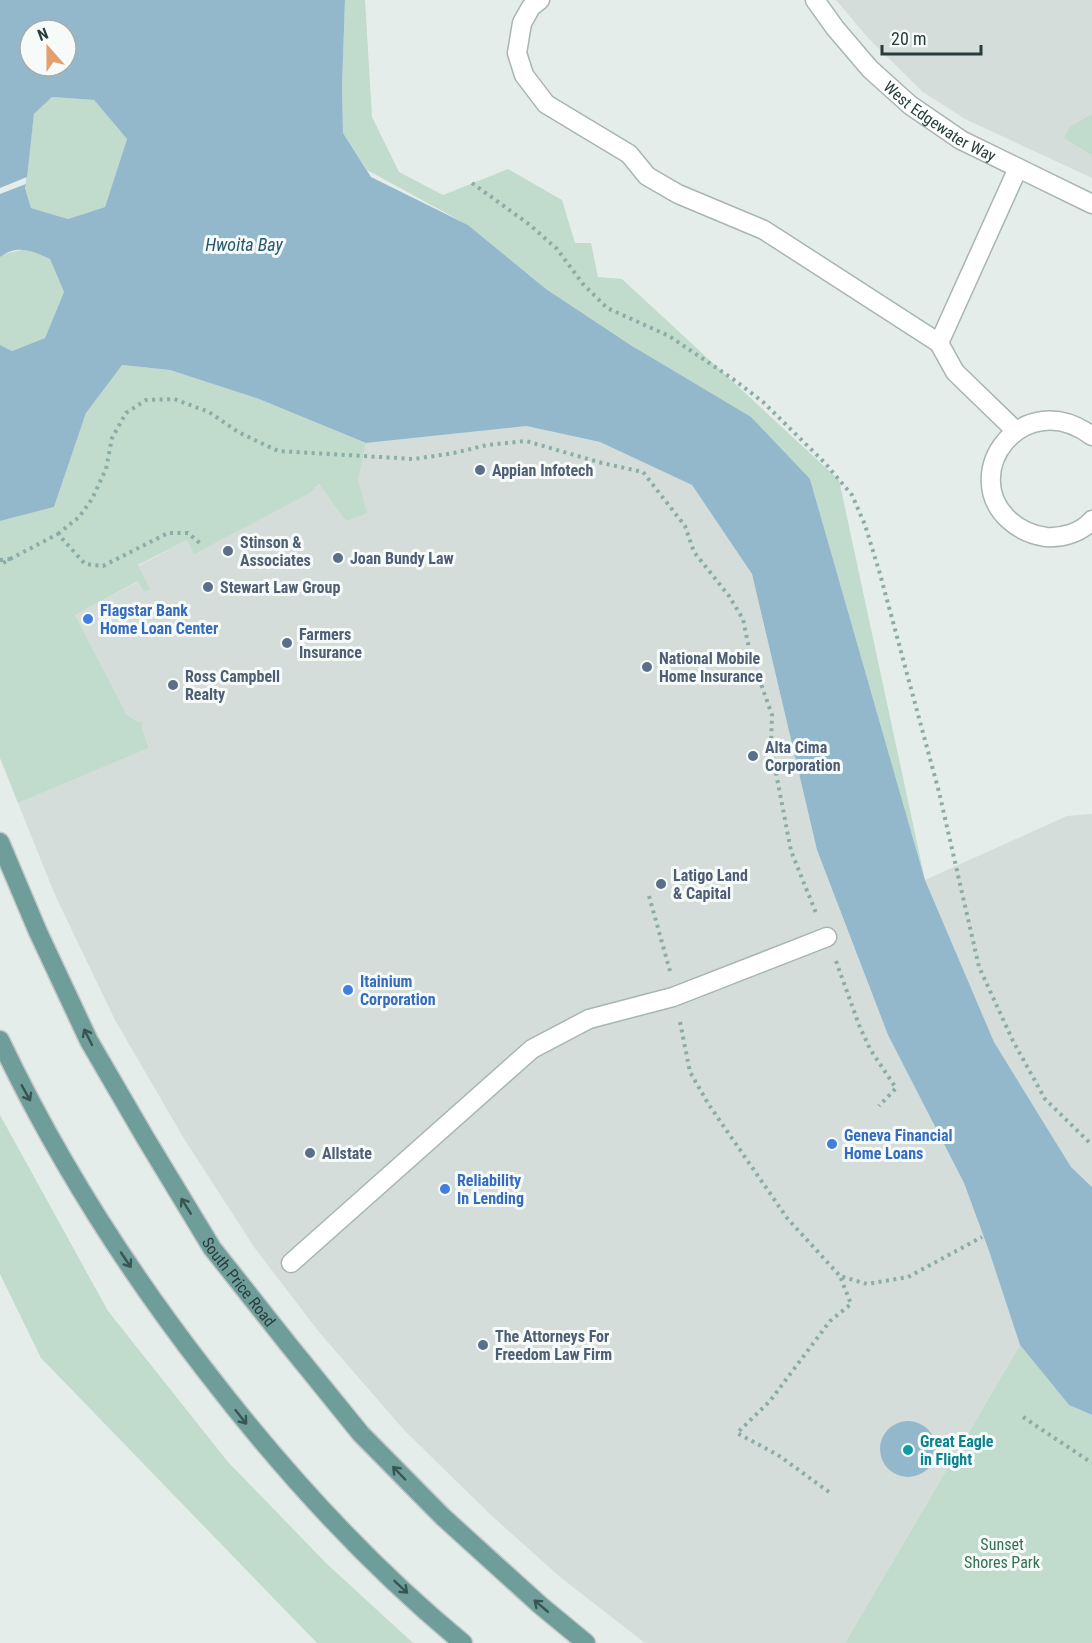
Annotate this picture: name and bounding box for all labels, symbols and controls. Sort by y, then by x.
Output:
north arrow [18,18,78,78]
scale bar [882,18,981,56]
text: N [35,24,51,45]
text: 20 m [891,28,926,49]
street label: West Edgewater Way [880,77,999,165]
water label: Hwoita Bay [205,234,284,255]
place label: Appian Infotech [492,461,593,480]
marker: Appian Infotech [473,463,487,477]
place label: Stinson & Associates [240,533,311,570]
marker: Stinson & Associates [221,544,235,558]
place label: Joan Bundy Law [350,549,454,568]
marker: Joan Bundy Law [331,551,345,565]
place label: Stewart Law Group [220,578,340,597]
marker: Stewart Law Group [201,580,215,594]
place label: Flagstar Bank Home Loan Center [100,601,218,638]
marker: Flagstar Bank Home Loan Center [81,612,95,626]
place label: Farmers Insurance [299,625,362,662]
marker: Farmers Insurance [280,636,294,650]
place label: National Mobile Home Insurance [659,649,763,686]
marker: National Mobile Home Insurance [640,660,654,674]
place label: Ross Campbell Realty [185,667,280,704]
marker: Ross Campbell Realty [166,678,180,692]
place label: Alta Cima Corporation [765,738,841,775]
marker: Alta Cima Corporation [746,749,760,763]
place label: Latigo Land & Capital [673,866,748,903]
marker: Latigo Land & Capital [654,877,668,891]
place label: Itainium Corporation [360,972,436,1009]
marker: Itainium Corporation [341,983,355,997]
one-way arrow [82,1029,93,1047]
one-way arrow [20,1084,32,1101]
place label: Geneva Financial Home Loans [844,1126,953,1163]
marker: Geneva Financial Home Loans [825,1137,839,1151]
place label: Allstate [322,1144,372,1163]
marker: Allstate [303,1146,317,1160]
place label: Reliability In Lending [457,1171,524,1208]
marker: Reliability In Lending [438,1182,452,1196]
one-way arrow [180,1197,193,1214]
street label: South Price Road [198,1234,280,1330]
one-way arrow [120,1251,132,1268]
place label: The Attorneys For Freedom Law Firm [495,1327,612,1364]
marker: The Attorneys For Freedom Law Firm [476,1338,490,1352]
one-way arrow [235,1409,248,1425]
place label: Great Eagle in Flight [920,1432,994,1469]
marker: Great Eagle in Flight [901,1443,915,1457]
one-way arrow [392,1465,406,1480]
park label: Sunset Shores Park [964,1535,1041,1572]
one-way arrow [394,1580,409,1595]
one-way arrow [534,1599,549,1613]

